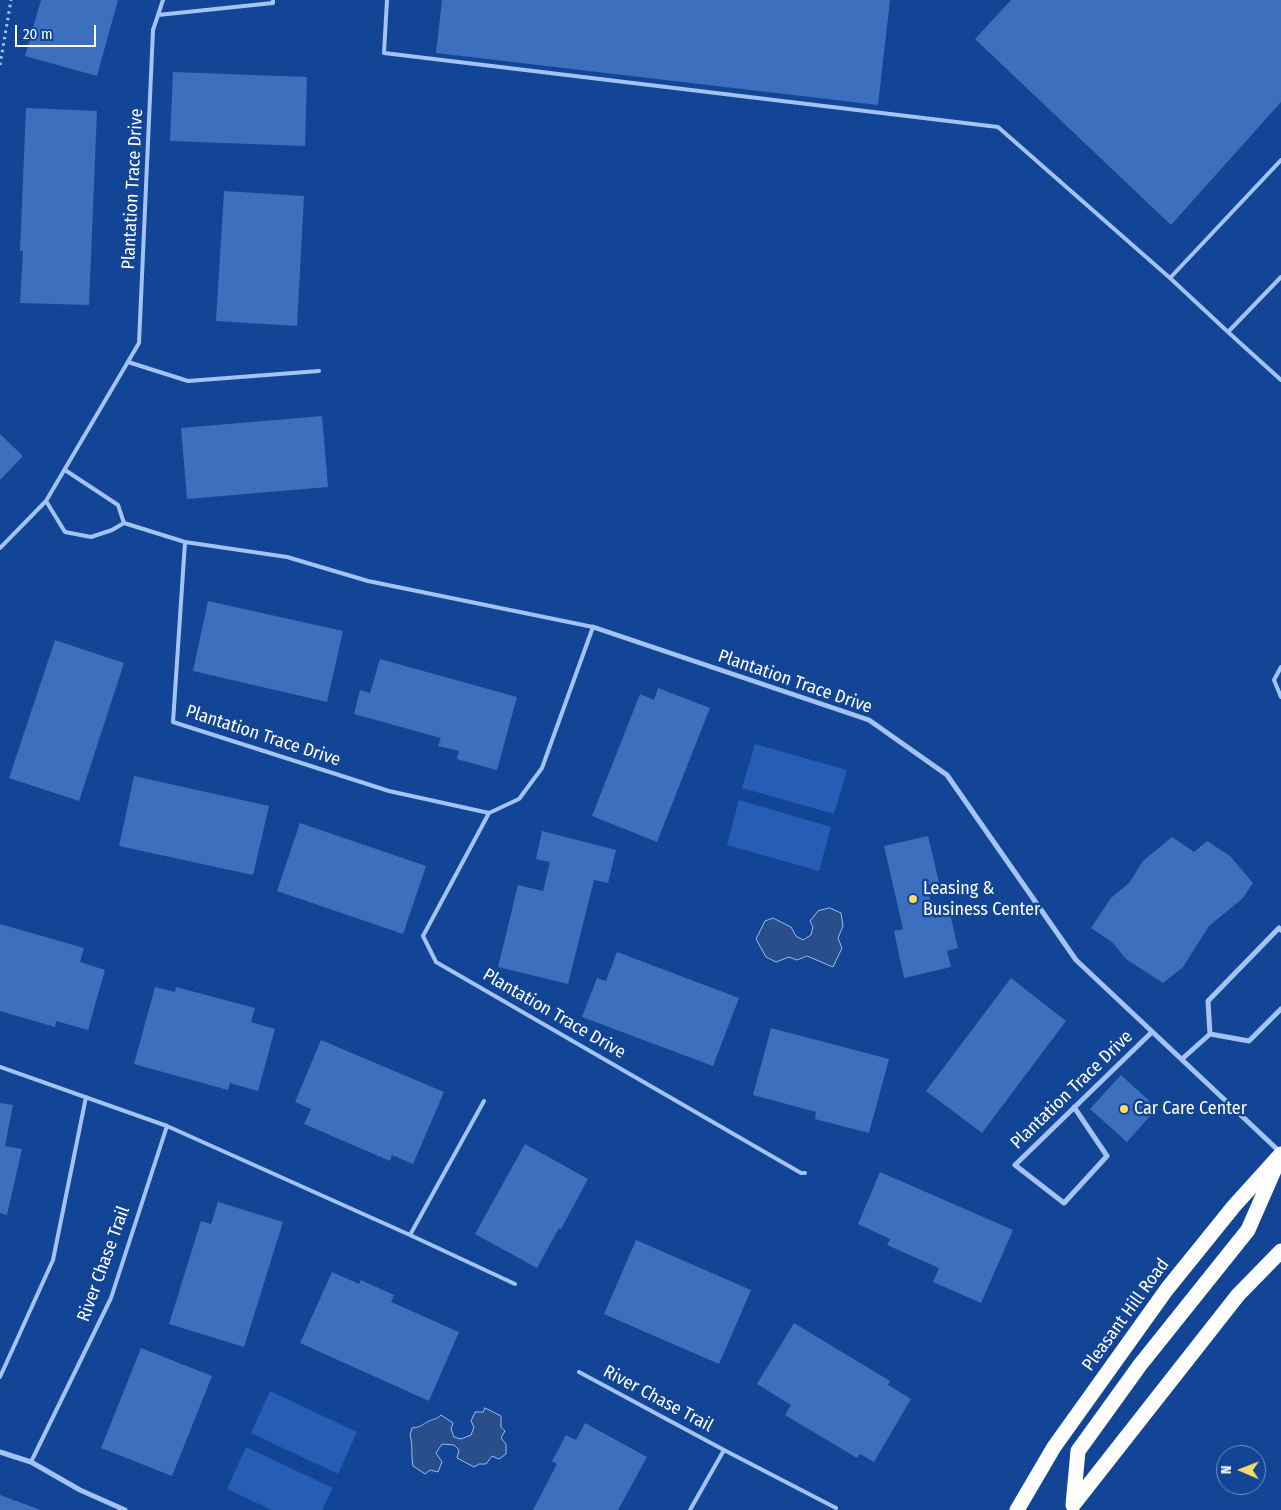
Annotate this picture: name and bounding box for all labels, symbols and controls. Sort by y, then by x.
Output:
scale bar [18,15,99,47]
text: 20 m [23,25,53,43]
street label: Plantation Trace Drive [118,108,148,270]
street label: Plantation Trace Drive [715,646,875,718]
street label: Plantation Trace Drive [183,701,343,771]
place label: Leasing & Business Center [923,878,1040,921]
marker: Leasing & Business Center [907,893,919,905]
street label: Plantation Trace Drive [479,964,629,1064]
street label: Plantation Trace Drive [1006,1026,1138,1154]
place label: Car Care Center [1134,1098,1247,1120]
marker: Car Care Center [1118,1103,1130,1115]
street label: River Chase Trail [73,1203,135,1325]
street label: Pleasant Hill Road [1078,1255,1174,1375]
street label: River Chase Trail [599,1361,717,1437]
north arrow [1216,1445,1266,1495]
text: N [1218,1465,1235,1474]

